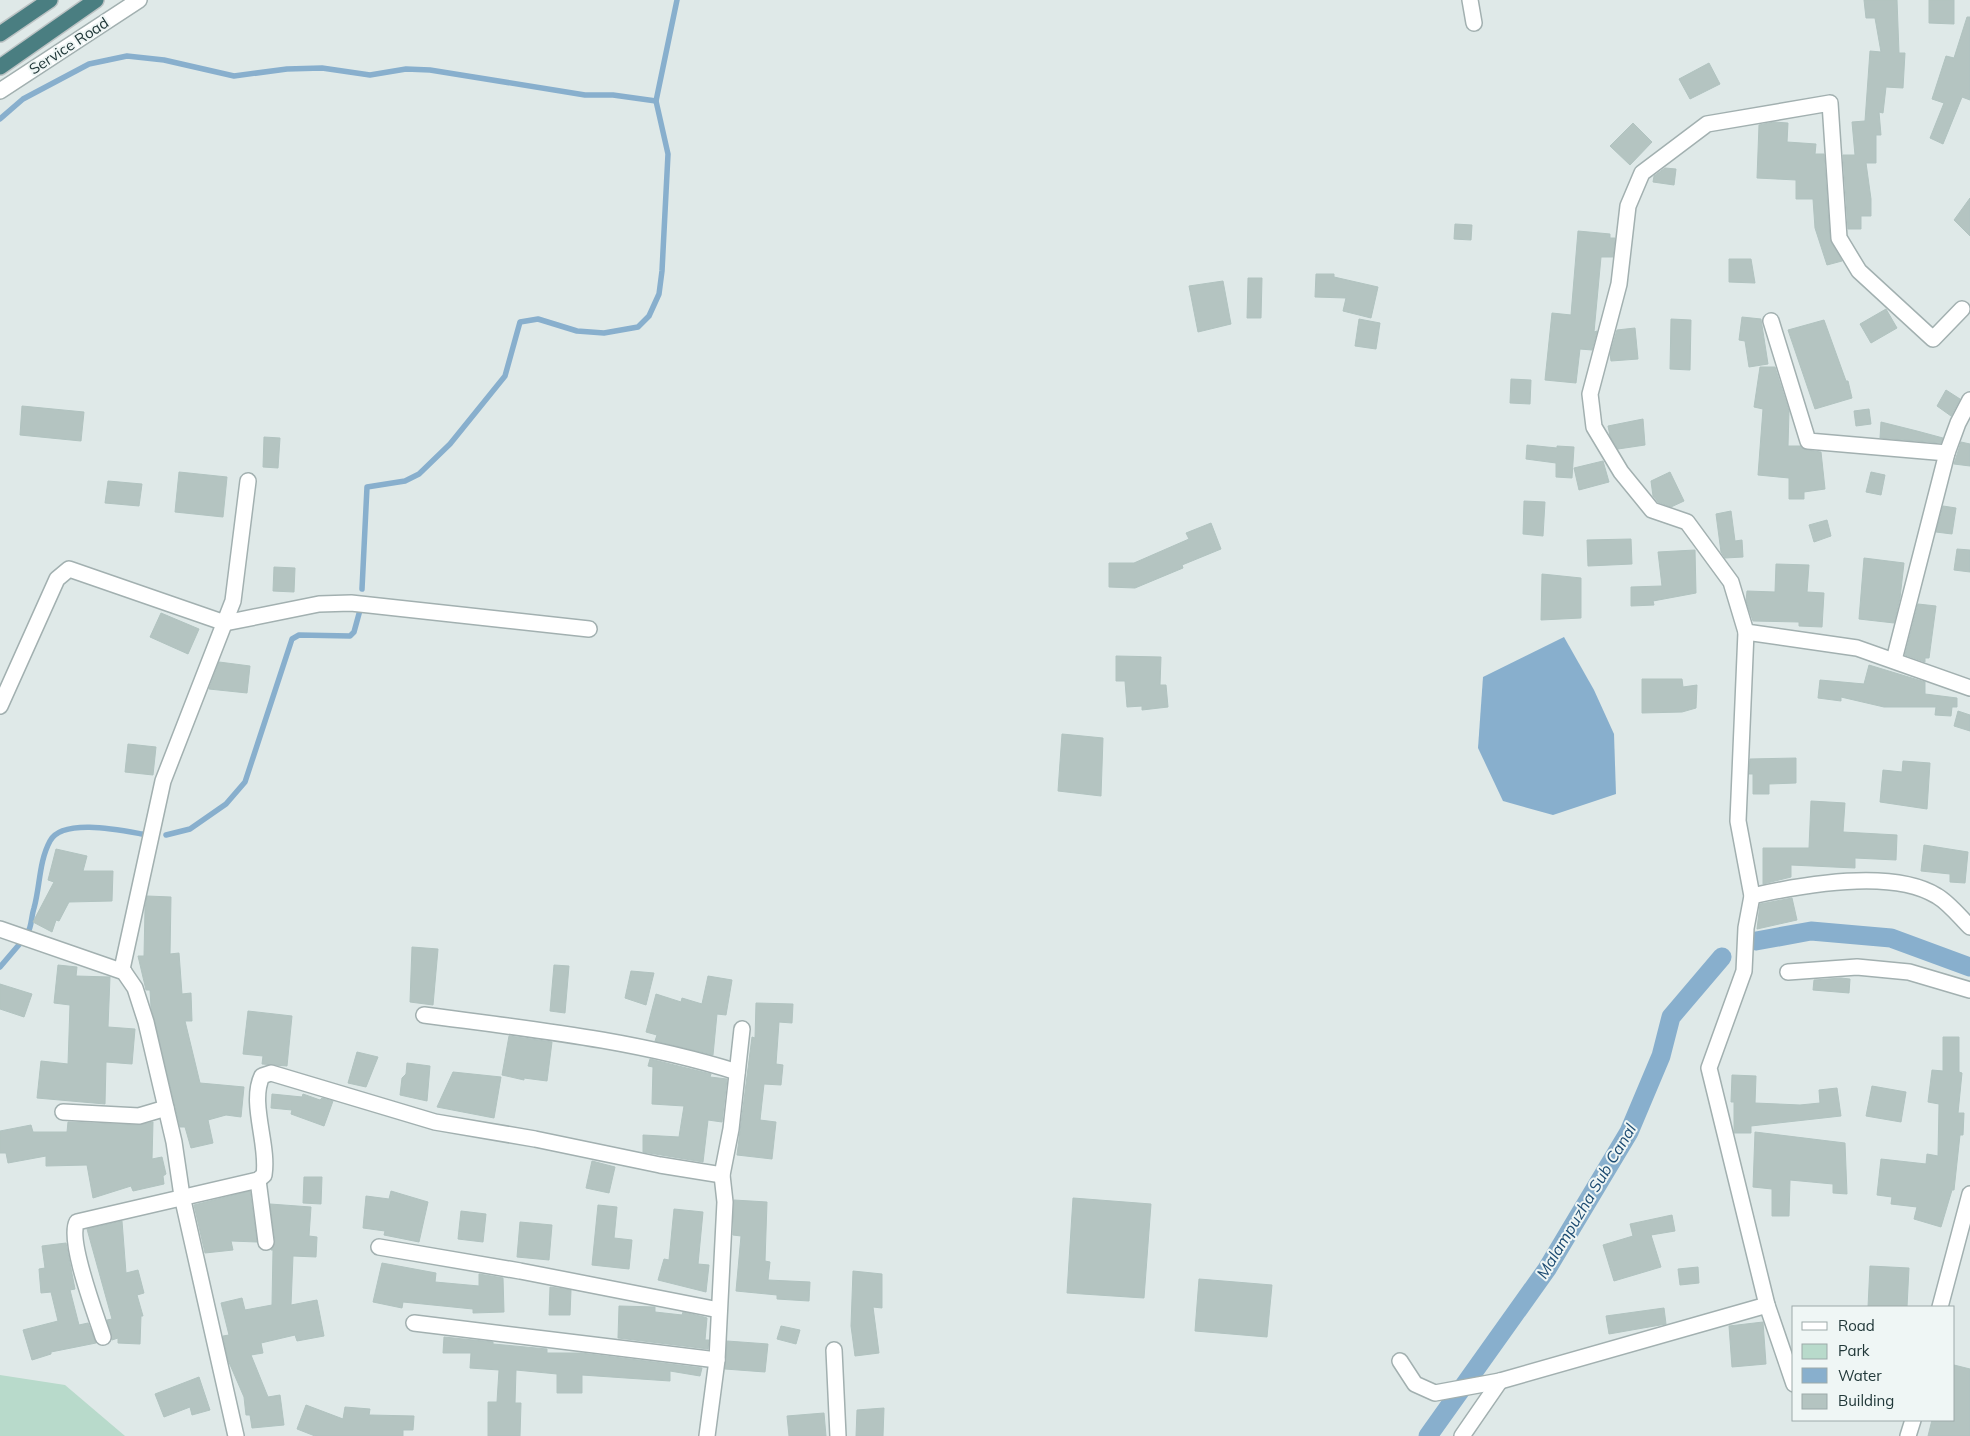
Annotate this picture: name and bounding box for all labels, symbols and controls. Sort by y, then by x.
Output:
street label: Service Road [25,13,112,78]
water label: Malampuzha Sub Canal [1532,1120,1640,1282]
legend [1792,1306,1955,1421]
text: Road [1838,1316,1875,1335]
text: Park [1838,1341,1870,1360]
text: Water [1838,1366,1882,1385]
text: Building [1838,1391,1894,1410]

